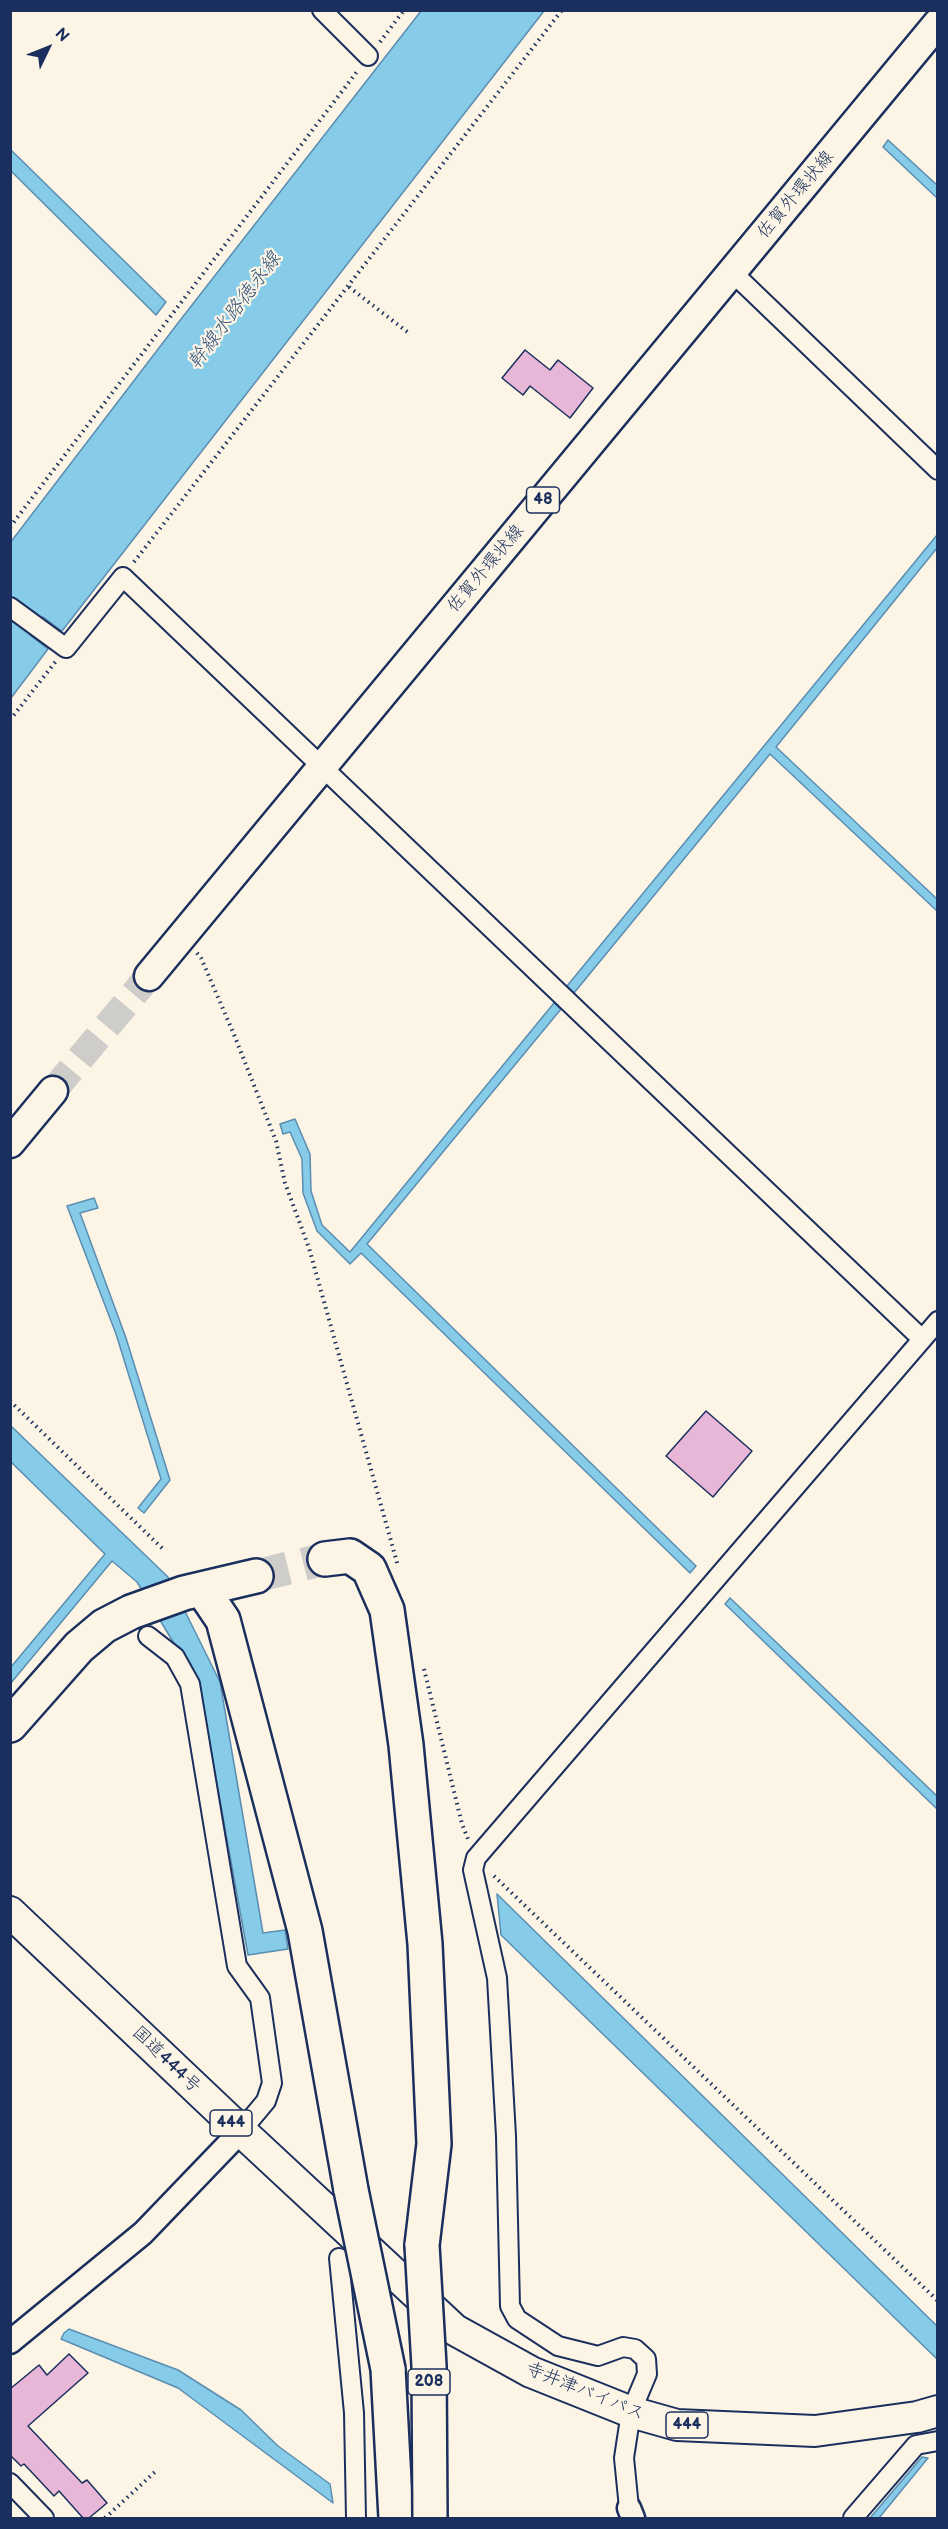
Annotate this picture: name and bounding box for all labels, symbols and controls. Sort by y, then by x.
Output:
north arrow [18,18,78,78]
text: N [50,25,73,46]
street label: 佐賀外環状線 [753,147,839,243]
water label: 幹線水路徳永線 [183,248,287,374]
road number: 48 [526,487,560,513]
street label: 佐賀外環状線 [443,521,529,617]
street label: 国道444号 [127,2022,205,2098]
road number: 444 [210,2110,252,2136]
street label: 寺井津バイパス [523,2358,647,2426]
road number: 208 [408,2369,450,2395]
road number: 444 [666,2412,708,2438]

